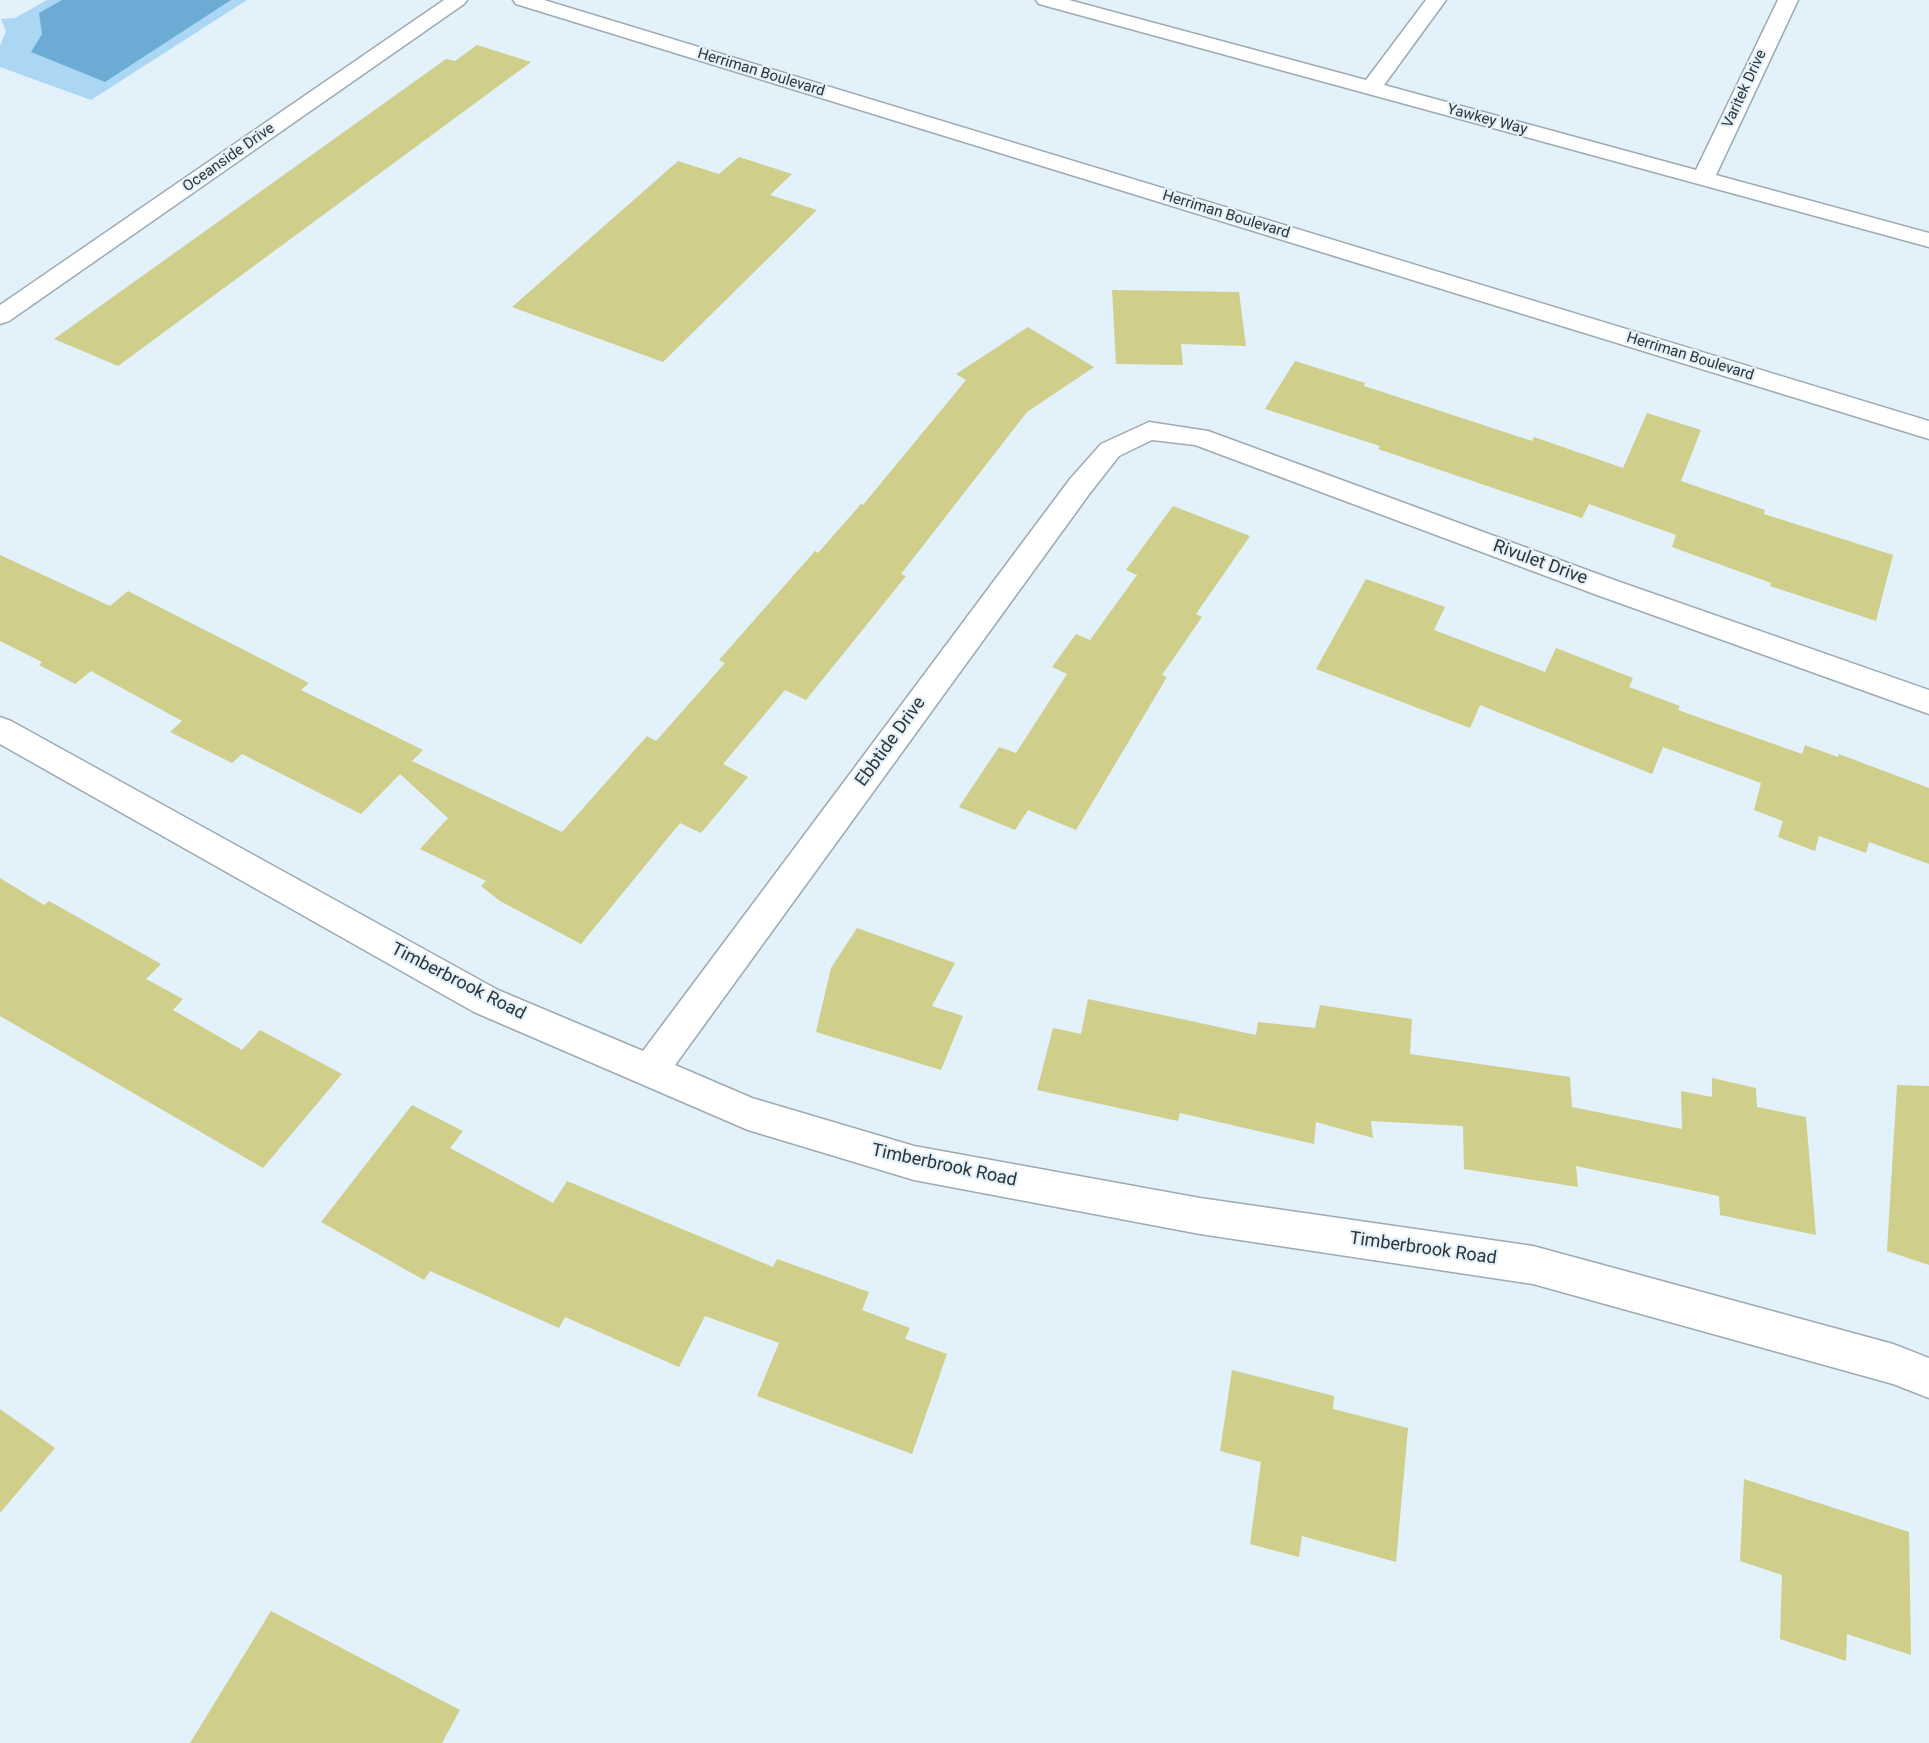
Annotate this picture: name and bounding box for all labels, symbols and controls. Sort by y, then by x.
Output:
street label: Herriman Boulevard [695,45,827,101]
street label: Varitek Drive [1719,47,1771,131]
street label: Yawkey Way [1445,101,1529,139]
street label: Oceanside Drive [180,120,278,196]
street label: Herriman Boulevard [1160,187,1292,243]
street label: Herriman Boulevard [1624,329,1756,385]
street label: Rivulet Drive [1490,536,1590,590]
street label: Ebbtide Drive [851,693,931,791]
street label: Timberbrook Road [387,939,529,1025]
street label: Timberbrook Road [869,1140,1019,1192]
street label: Timberbrook Road [1348,1228,1498,1270]

